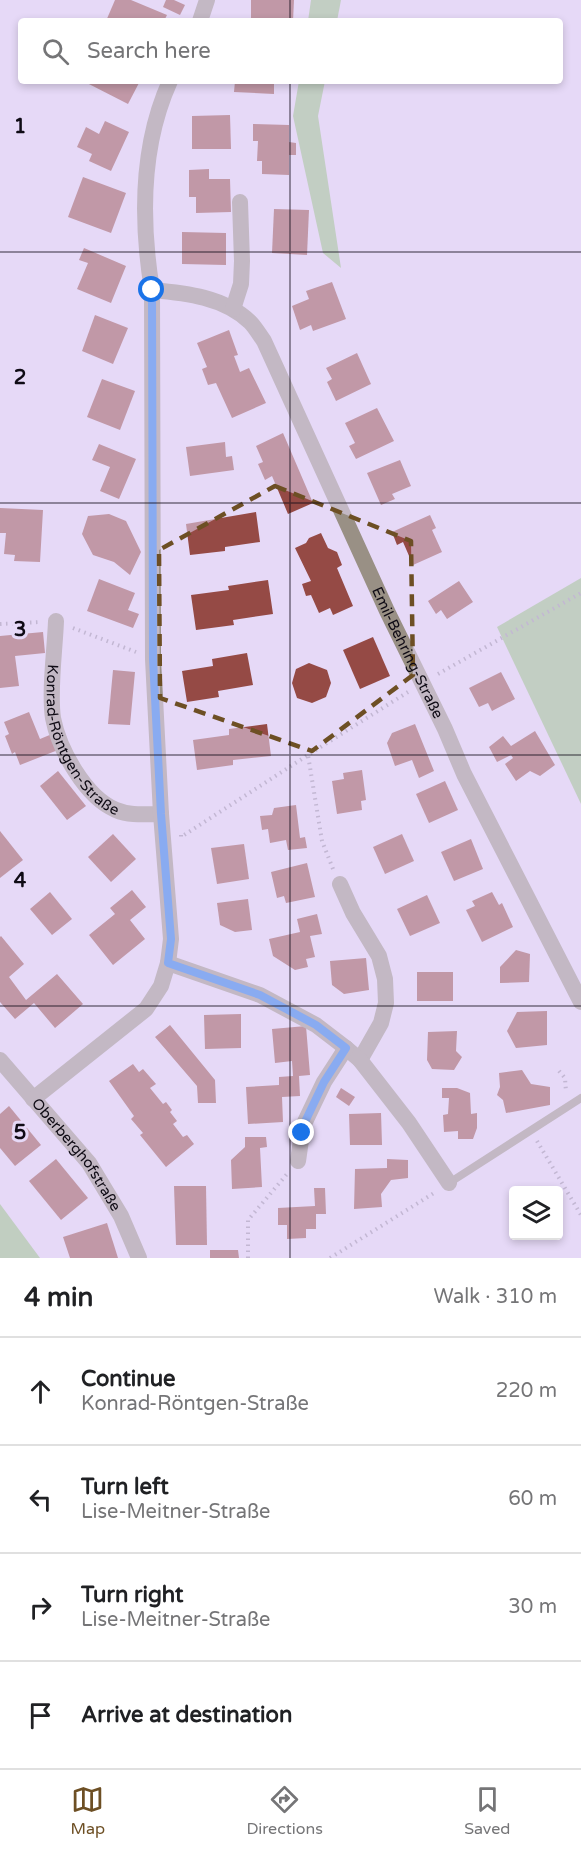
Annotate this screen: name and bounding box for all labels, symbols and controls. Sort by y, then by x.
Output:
search box [18,18,563,84]
icon: search [39,35,72,68]
text: Search here [87,38,211,64]
text: 1 [14,115,26,139]
route start [138,276,164,302]
text: 2 [14,366,26,390]
street label: Emil-Behring-Straße [368,584,447,721]
text: 3 [14,618,26,642]
street label: Konrad-Röntgen-Straße [43,664,122,819]
text: 4 [14,869,27,893]
street label: Oberberghofstraße [28,1094,125,1214]
route end [288,1119,314,1145]
text: 5 [14,1121,26,1145]
map controls [509,1186,563,1240]
button: layers [509,1186,563,1240]
text: 4 min [24,1282,93,1313]
text: Walk · 310 m [434,1285,557,1309]
text: Continue [81,1366,176,1392]
icon: ahead [24,1375,57,1408]
text: 220 m [496,1379,557,1403]
text: Konrad-Röntgen-Straße [81,1392,309,1416]
text: Turn left [81,1474,169,1500]
icon: left [24,1483,57,1516]
text: 60 m [508,1487,557,1511]
text: Lise-Meitner-Straße [81,1500,270,1524]
text: Turn right [81,1582,183,1608]
icon: right [24,1591,57,1624]
text: 30 m [508,1595,557,1619]
text: Lise-Meitner-Straße [81,1608,270,1632]
icon: arrive [24,1699,57,1732]
text: Arrive at destination [81,1702,292,1728]
tab: Map [71,1783,105,1839]
tab: Directions [246,1783,323,1839]
tab: Saved [464,1783,510,1839]

